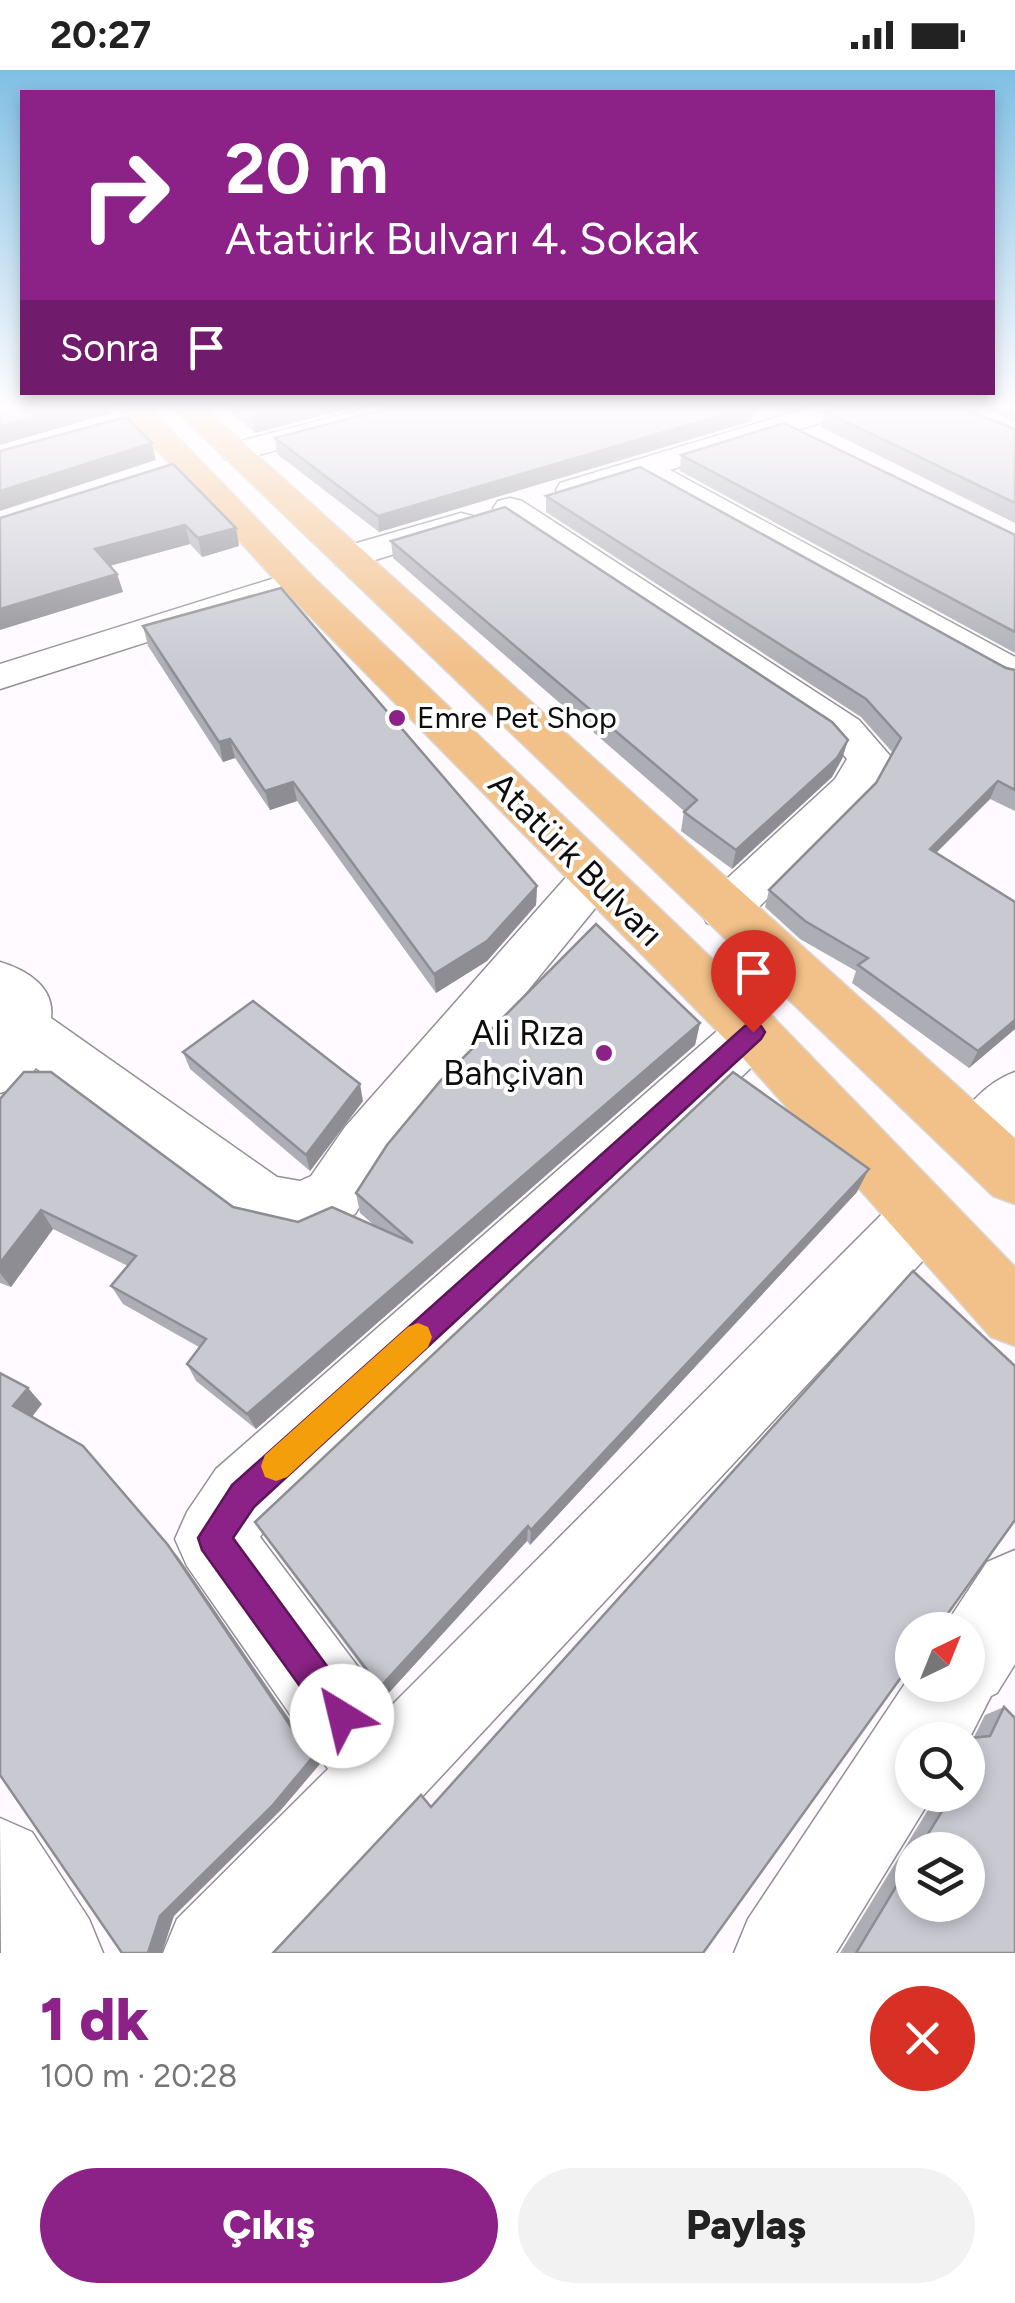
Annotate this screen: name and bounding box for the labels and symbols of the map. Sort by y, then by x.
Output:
place label: Emre Pet Shop [417,699,617,736]
marker: Emre Pet Shop [386,707,408,729]
street label: Atatürk Bulvarı [480,763,672,955]
pin [711,930,796,1033]
place label: Ali Rıza Bahçivan [443,1012,584,1094]
marker: Ali Rıza Bahçivan [593,1042,615,1064]
north arrow [895,1612,985,1702]
position arrow [290,1664,394,1768]

